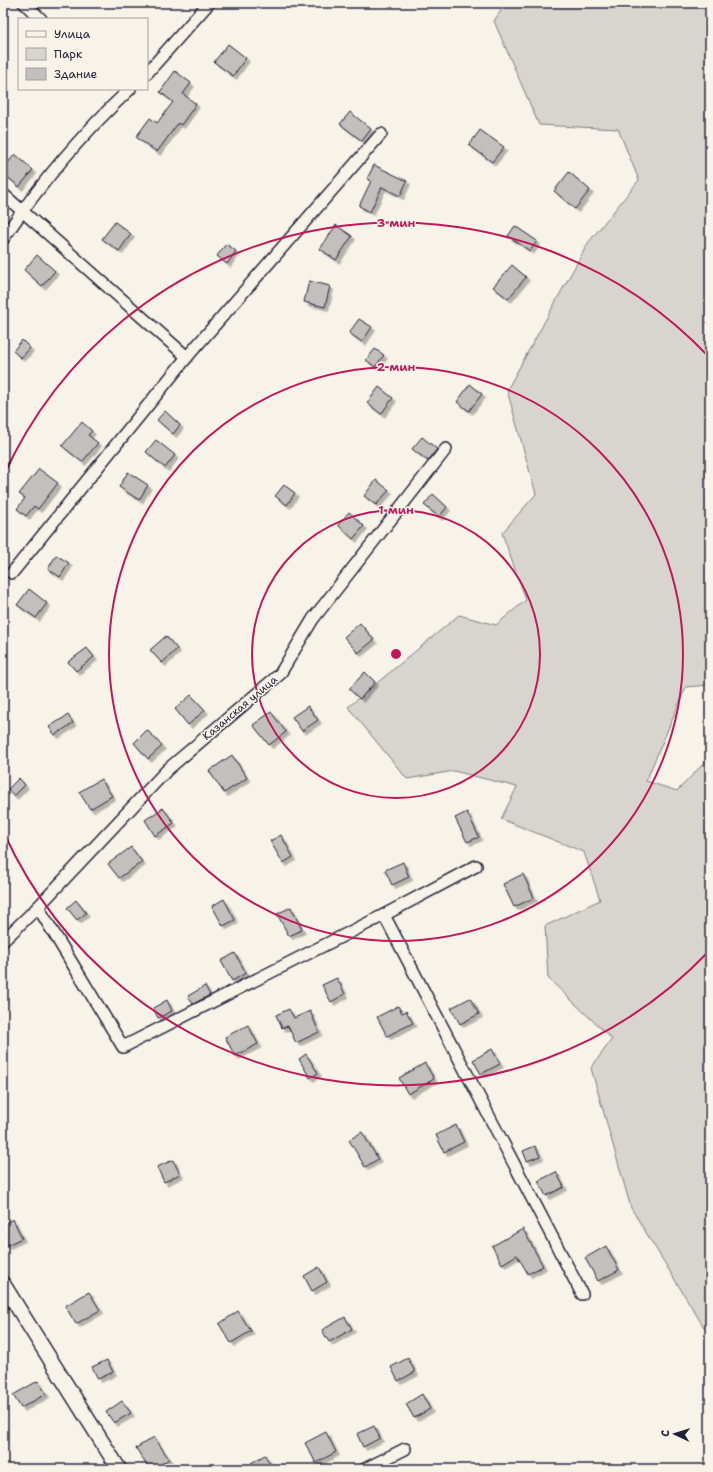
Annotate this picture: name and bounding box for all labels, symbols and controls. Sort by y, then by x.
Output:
legend [18,18,148,90]
text: Улица [54,26,91,42]
text: Парк [54,46,83,62]
text: Здание [54,66,98,82]
text: 3 мин [377,215,415,231]
text: 2 мин [377,359,415,375]
text: 1 мин [378,502,414,518]
centre of rings [389,647,403,661]
street label: Казанская улица [199,672,281,744]
north arrow [655,1414,695,1454]
text: С [658,1429,673,1437]

